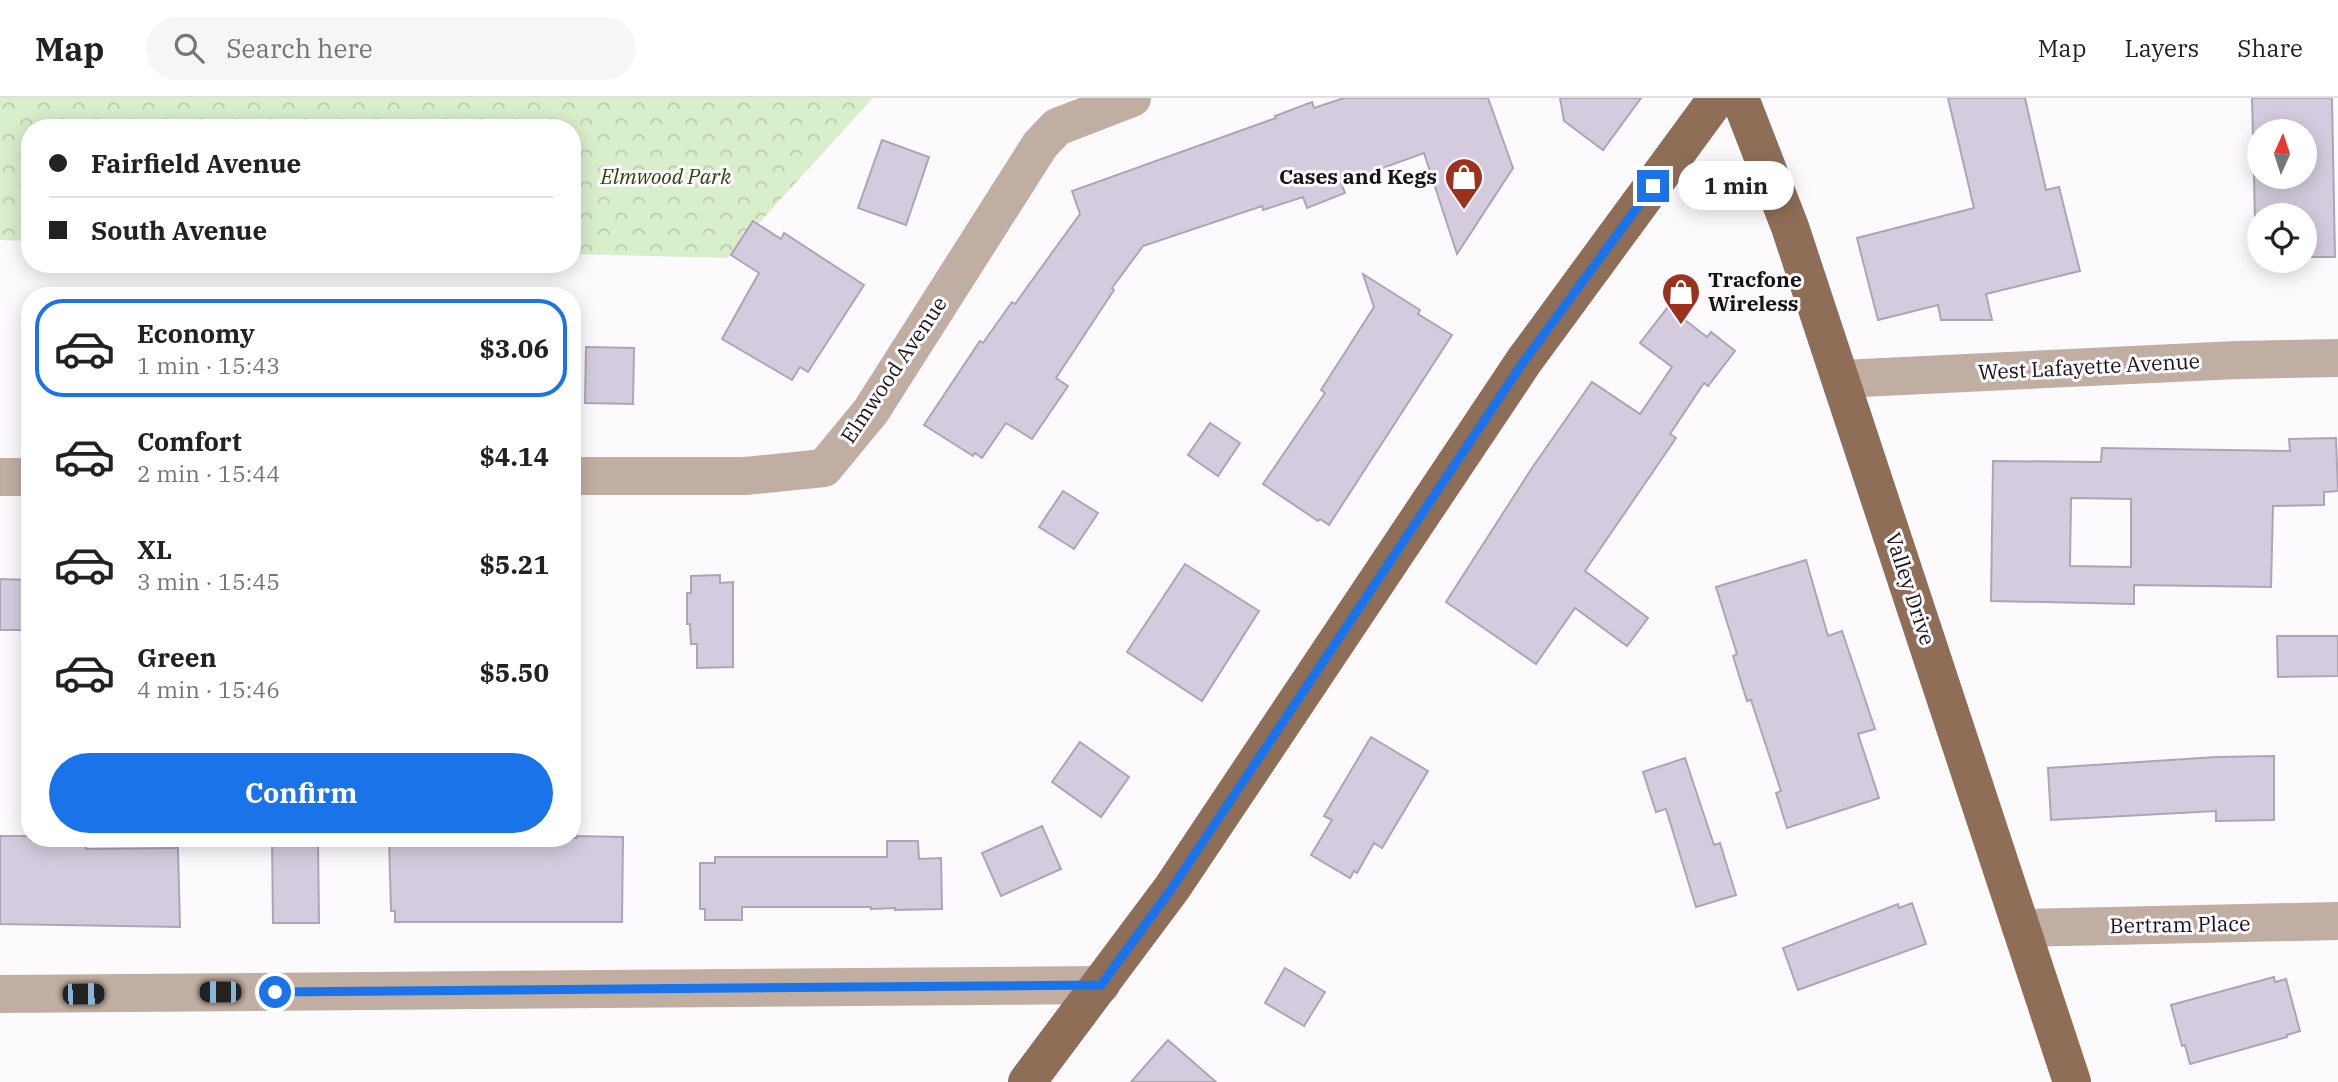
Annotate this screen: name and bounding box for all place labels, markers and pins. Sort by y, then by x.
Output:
shop icon: Cases and Kegs [1443,156,1485,211]
place label: Cases and Kegs [1279,162,1437,190]
place label: Tracfone Wireless [1708,265,1802,317]
shop icon: Tracfone Wireless [1660,271,1702,326]

